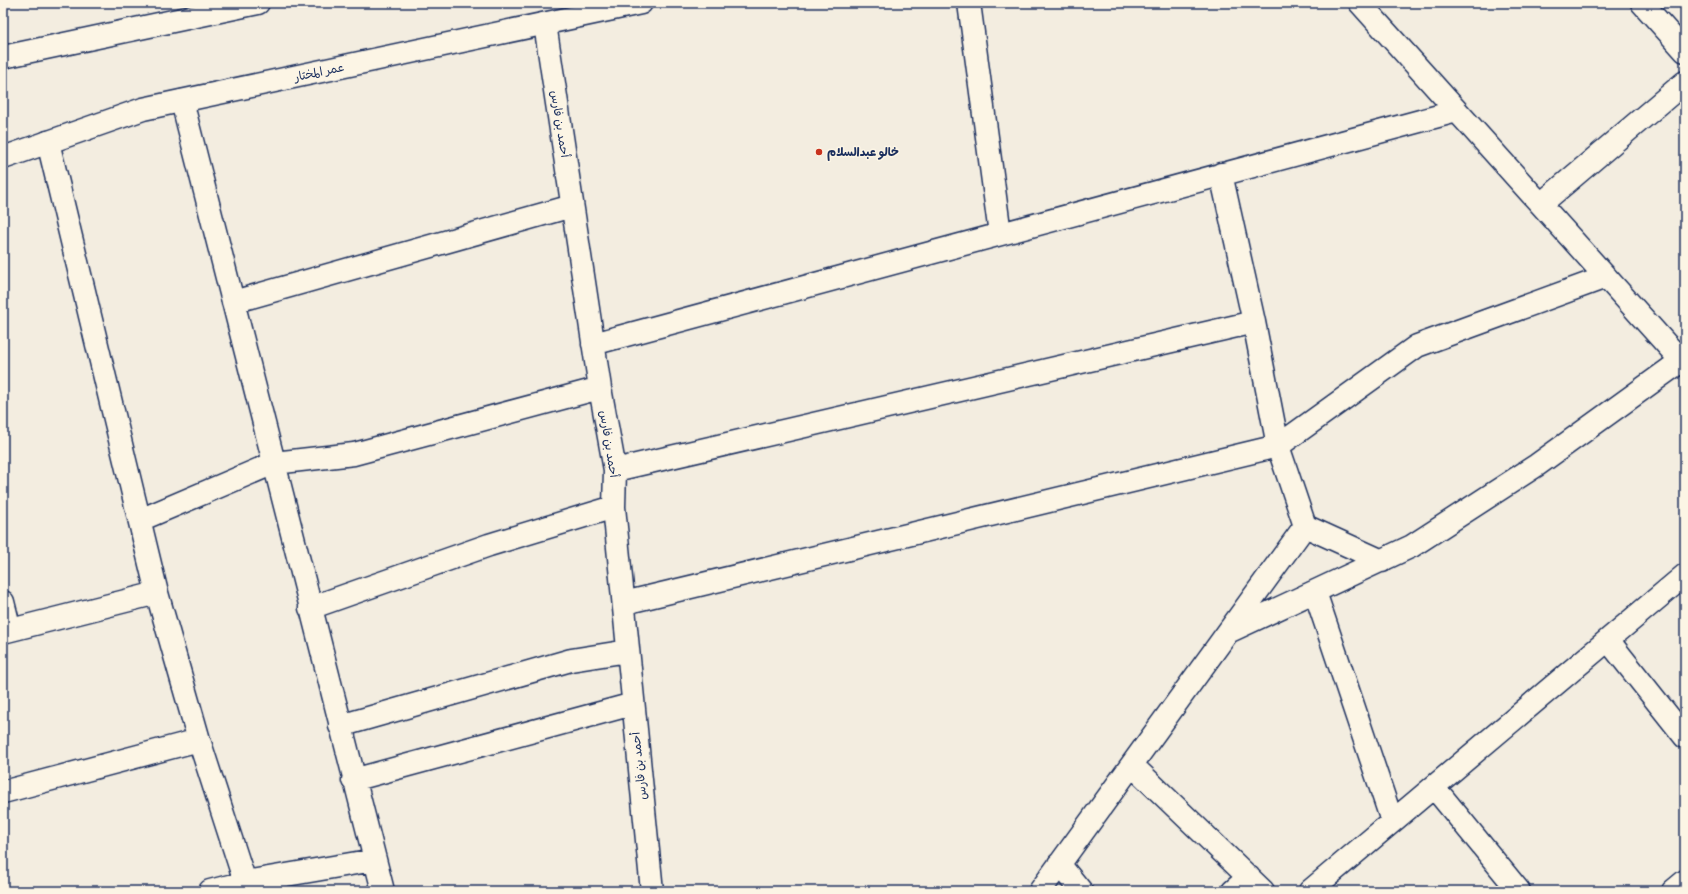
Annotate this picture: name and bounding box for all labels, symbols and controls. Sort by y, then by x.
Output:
street label: عمر المختار [292,60,345,85]
street label: أحمد بن فارس [547,89,572,159]
place label: خالو عبدالسلام [827,145,899,161]
marker: خالو عبدالسلام [814,147,824,157]
street label: أحمد بن فارس [596,409,621,479]
street label: أحمد بن فارس [628,731,651,801]

